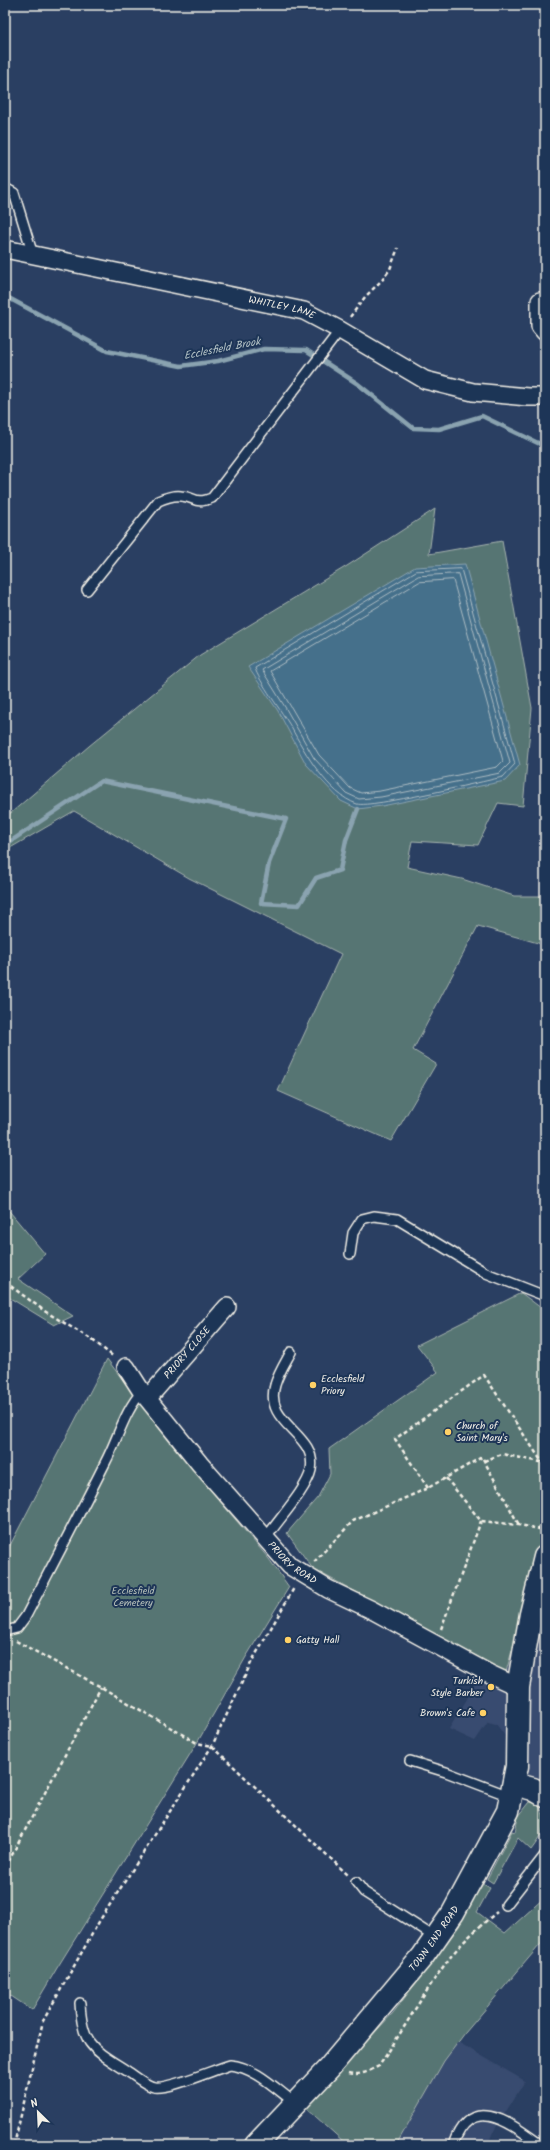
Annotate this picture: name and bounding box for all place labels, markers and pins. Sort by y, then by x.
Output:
place label: Ecclesfield Priory [321,1371,365,1399]
marker: Ecclesfield Priory [308,1380,318,1390]
place label: Church of Saint Mary's [456,1418,509,1446]
marker: Church of Saint Mary's [443,1427,453,1437]
place label: Gatty Hall [296,1632,340,1648]
marker: Gatty Hall [283,1635,293,1645]
place label: Turkish Style Barber [431,1673,484,1701]
marker: Turkish Style Barber [486,1682,496,1692]
place label: Brown's Cafe [420,1705,475,1721]
marker: Brown's Cafe [478,1708,488,1718]

